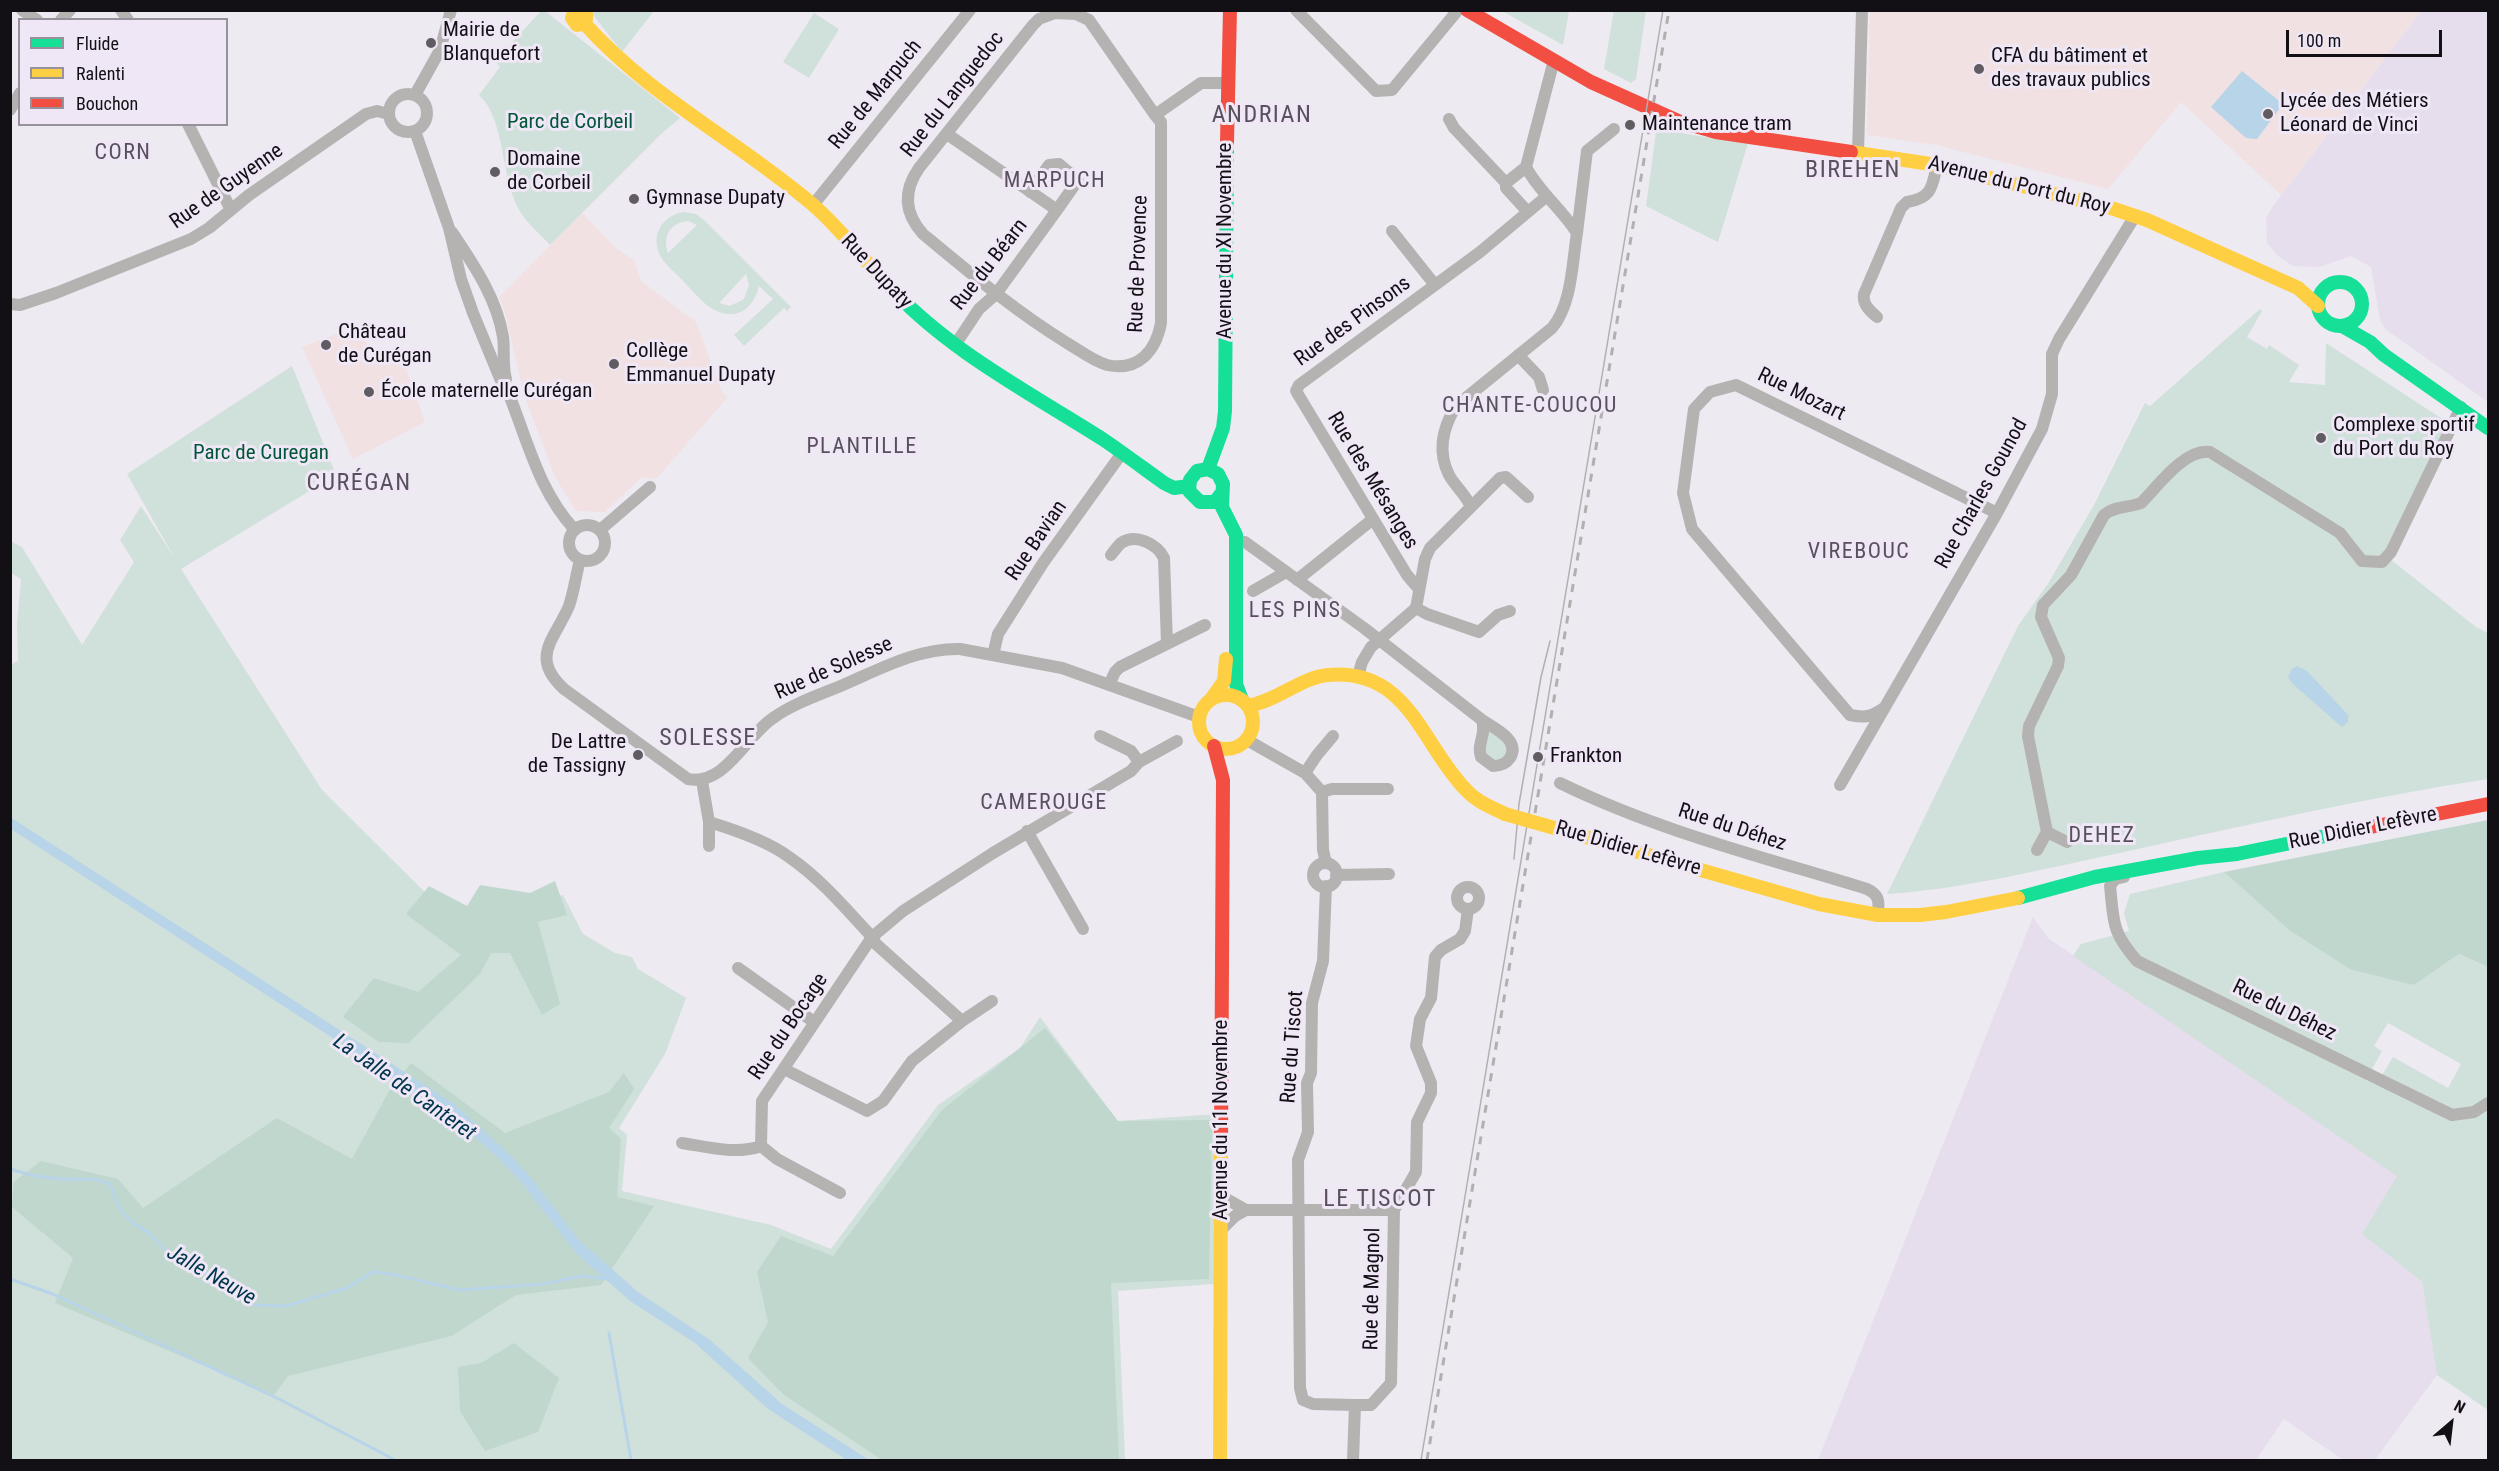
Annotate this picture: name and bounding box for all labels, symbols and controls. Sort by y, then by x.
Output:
legend [18,18,228,126]
place label: Mairie de Blanquefort [443,18,540,68]
scale bar [2289,18,2445,56]
street label: Rue du Languedoc [896,27,1010,163]
text: 100 m [2297,30,2341,51]
text: Fluide [76,33,119,54]
street label: Rue de Marpuch [824,35,928,155]
marker: Mairie de Blanquefort [424,36,438,50]
place label: CFA du bâtiment et des travaux publics [1991,44,2151,94]
marker: CFA du bâtiment et des travaux publics [1972,62,1986,76]
text: Ralenti [76,63,125,84]
place label: Lycée des Métiers Léonard de Vinci [2280,89,2429,139]
text: Bouchon [76,93,138,114]
district label: ANDRIAN [1212,102,1312,130]
marker: Lycée des Métiers Léonard de Vinci [2261,107,2275,121]
park label: Parc de Corbeil [507,110,633,136]
place label: Maintenance tram [1642,112,1792,138]
marker: Maintenance tram [1623,118,1637,132]
street label: Rue de Guyenne [166,139,288,235]
district label: CORN [94,140,152,166]
street label: Avenue du XI Novembre [1213,143,1239,339]
place label: Domaine de Corbeil [507,147,591,197]
street label: Avenue du Port du Roy [1926,151,2112,221]
district label: BIREHEN [1805,157,1901,185]
marker: Domaine de Corbeil [488,165,502,179]
district label: MARPUCH [1004,168,1106,194]
place label: Gymnase Dupaty [646,186,785,212]
marker: Gymnase Dupaty [627,192,641,206]
street label: Rue de Provence [1124,195,1154,333]
street label: Rue du Béarn [946,214,1034,316]
street label: Rue Dupaty [835,229,917,315]
street label: Rue des Pinsons [1290,272,1416,372]
place label: Château de Curégan [338,320,432,370]
marker: Château de Curégan [319,338,333,352]
place label: Collège Emmanuel Dupaty [626,339,775,389]
marker: Collège Emmanuel Dupaty [607,357,621,371]
street label: Rue Mozart [1753,363,1849,427]
place label: École maternelle Curégan [381,379,592,405]
marker: École maternelle Curégan [362,385,376,399]
district label: CHANTE-COUCOU [1442,393,1618,419]
street label: Rue des Mésanges [1321,408,1423,554]
place label: Complexe sportif du Port du Roy [2333,413,2475,463]
street label: Rue Charles Gounod [1930,415,2034,573]
marker: Complexe sportif du Port du Roy [2314,431,2328,445]
district label: PLANTILLE [806,434,918,460]
park label: Parc de Curegan [193,441,329,467]
district label: CURÉGAN [306,470,412,498]
street label: Rue Bavian [1001,496,1073,586]
district label: VIREBOUC [1808,539,1910,565]
district label: LES PINS [1249,598,1341,624]
street label: Rue de Solesse [771,632,897,706]
district label: SOLESSE [659,725,757,753]
place label: De Lattre de Tassigny [528,730,626,780]
place label: Frankton [1550,744,1622,770]
marker: De Lattre de Tassigny [631,748,645,762]
marker: Frankton [1531,750,1545,764]
district label: CAMEROUGE [980,790,1108,816]
street label: Rue du Déhez [1675,799,1789,857]
street label: Rue Didier Lefèvre [2287,802,2439,856]
street label: Rue Didier Lefèvre [1552,816,1704,882]
district label: DEHEZ [2068,823,2136,849]
street label: Rue du Bocage [744,969,834,1085]
street label: Rue du Déhez [2228,975,2340,1047]
street label: Rue du Tiscot [1276,990,1310,1104]
street label: Avenue du 11 Novembre [1209,1020,1235,1220]
water label: La Jalle de Canteret [328,1029,480,1147]
district label: LE TISCOT [1323,1186,1437,1214]
street label: Rue de Magnol [1359,1227,1387,1351]
water label: Jalle Neuve [162,1240,260,1312]
north arrow [2421,1393,2481,1453]
text: N [2451,1396,2468,1417]

